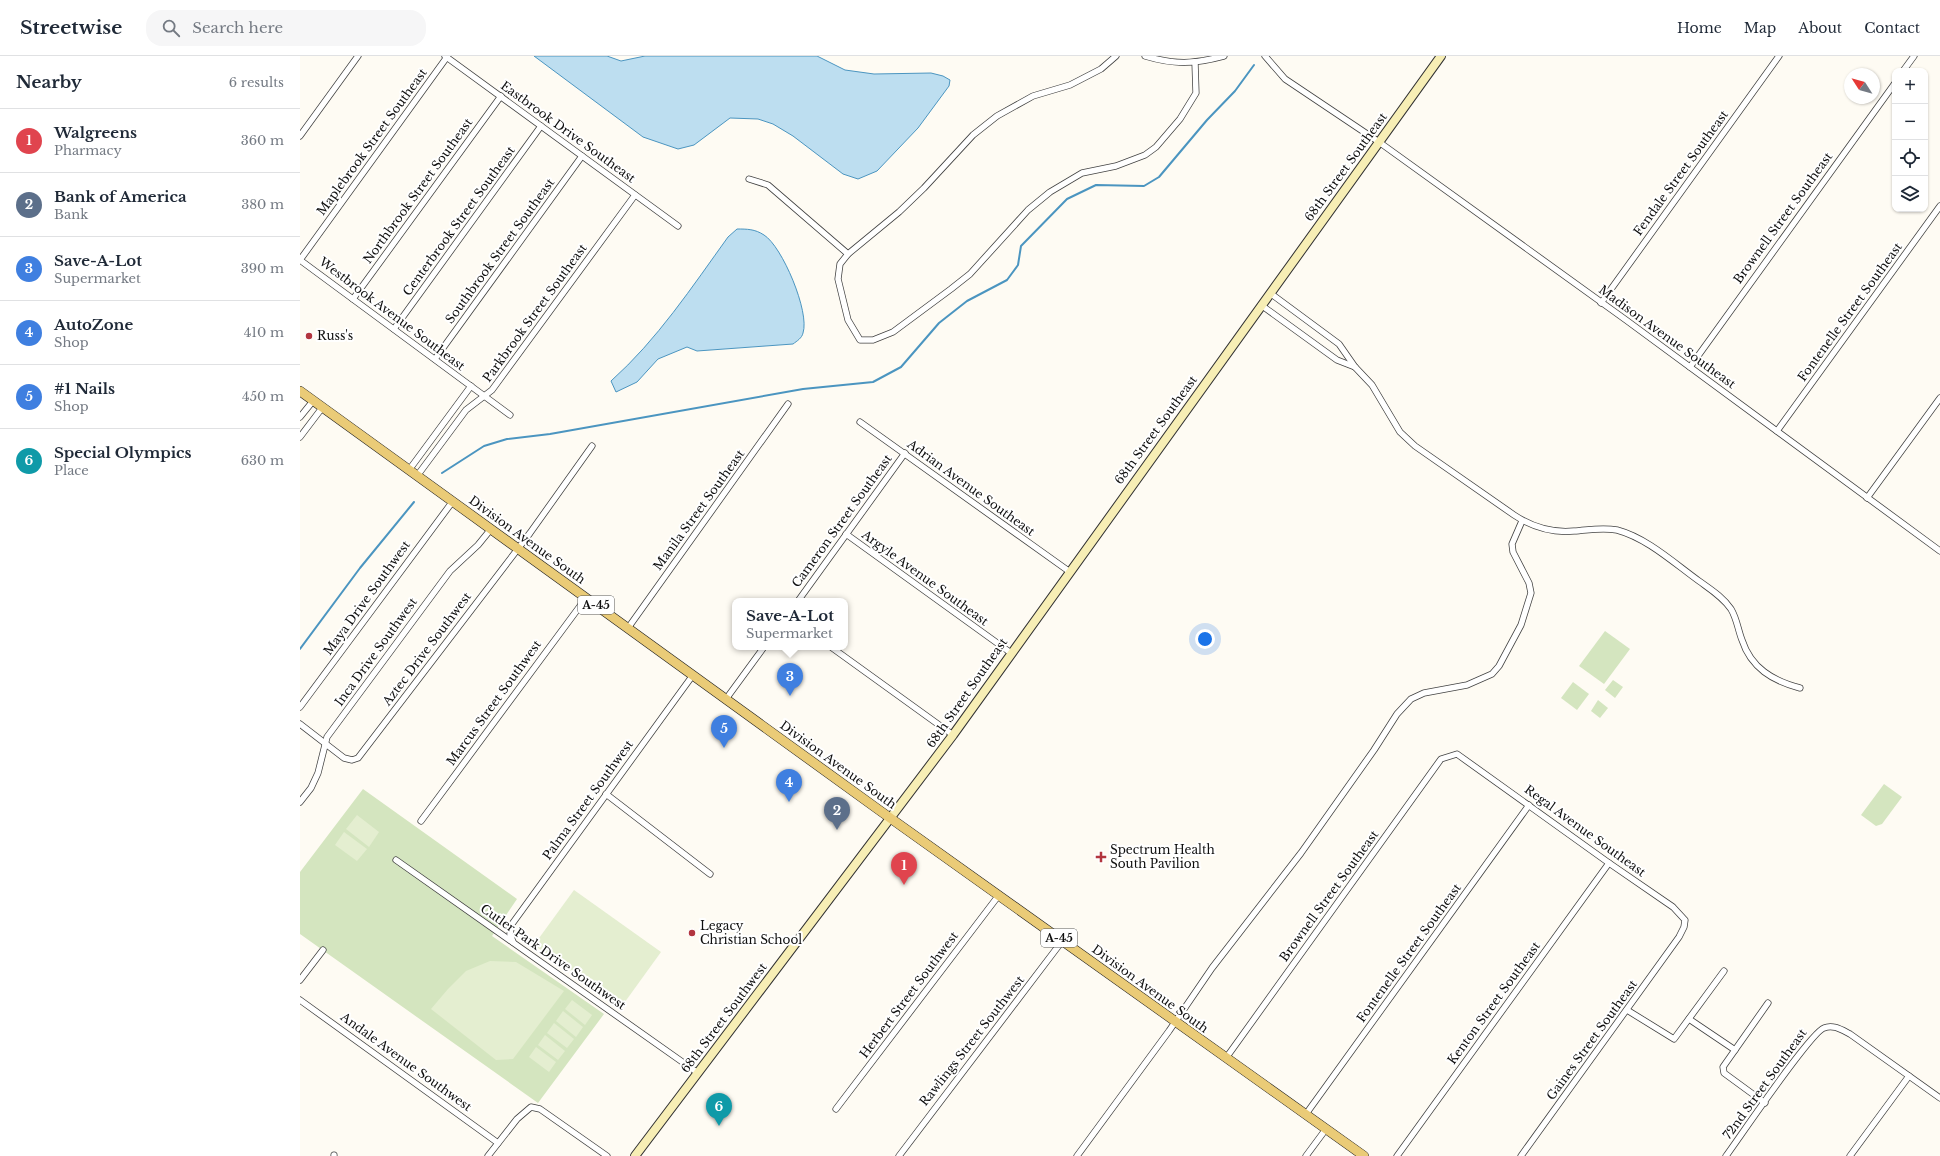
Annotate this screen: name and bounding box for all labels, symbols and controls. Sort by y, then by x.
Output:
search box [146,10,426,46]
text: Streetwise [20,16,122,39]
icon: search [160,17,182,39]
text: Search here [192,18,283,37]
text: Home [1677,19,1722,37]
text: Map [1744,19,1776,37]
text: About [1798,19,1842,37]
text: Contact [1864,19,1920,37]
street label: Maplebrook Street Southeast [313,65,430,218]
north arrow [1844,68,1880,104]
map controls [1892,68,1928,212]
button: + [1892,68,1928,104]
text: Nearby [16,72,82,93]
text: 6 results [229,74,284,91]
street label: Eastbrook Drive Southeast [498,78,639,186]
button: − [1892,104,1928,140]
street label: Fendale Street Southeast [1630,107,1731,238]
street label: 68th Street Southeast [1301,109,1390,224]
street label: Northbrook Street Southeast [360,115,476,266]
text: Walgreens [54,123,137,142]
text: 1 [26,132,32,149]
text: 360 m [241,132,284,149]
button: locate [1892,140,1928,176]
text: Pharmacy [54,142,122,159]
street label: Centerbrook Street Southeast [399,143,518,298]
street label: Brownell Street Southeast [1730,149,1836,286]
street label: Southbrook Street Southeast [442,175,558,326]
button: layers [1892,176,1928,212]
text: Bank of America [54,187,187,206]
text: 2 [25,196,33,213]
text: 380 m [241,196,284,213]
text: Bank [54,206,88,223]
street label: Fontenelle Street Southeast [1794,239,1905,384]
street label: Parkbrook Street Southeast [479,240,590,385]
text: Save-A-Lot [54,251,142,270]
street label: Westbrook Avenue Southeast [316,253,468,374]
text: 3 [25,260,33,277]
text: 390 m [241,260,284,277]
text: Supermarket [54,270,141,287]
street label: Madison Avenue Southeast [1596,282,1739,392]
text: AutoZone [54,315,133,334]
text: 4 [25,324,33,341]
text: 410 m [244,324,284,341]
place label: Russ's [317,328,353,343]
marker: Russ's [304,331,314,341]
text: Shop [54,334,89,351]
street label: 68th Street Southeast [1111,372,1200,487]
text: #1 Nails [54,379,115,398]
text: 5 [25,388,33,405]
text: 450 m [242,388,284,405]
text: Shop [54,398,89,415]
street label: Adrian Avenue Southeast [904,436,1038,539]
text: Special Olympics [54,443,192,462]
street label: Manila Street Southeast [650,446,748,573]
street label: Cameron Street Southeast [788,451,895,590]
text: 6 [25,452,33,469]
text: 630 m [241,452,284,469]
text: Place [54,462,89,479]
street label: Division Avenue South [466,492,588,587]
street label: Argyle Avenue Southeast [858,526,992,629]
street label: Maya Drive Southwest [320,537,413,658]
street label: Aztec Drive Southwest [378,589,474,709]
street label: Inca Drive Southwest [331,594,420,709]
road number: A-45 [578,596,614,614]
popup [732,598,848,650]
text: Save-A-Lot [746,606,834,625]
text: Supermarket [746,625,833,642]
your location [1195,629,1215,649]
street label: 68th Street Southeast [923,635,1010,751]
street label: Marcus Street Southwest [443,637,544,768]
pin: 3 [777,663,803,696]
pin: 5 [711,715,737,748]
street label: Division Avenue South [777,717,899,812]
street label: Palma Street Southwest [539,737,636,862]
pin: 4 [776,769,802,802]
street label: Regal Avenue Southeast [1522,782,1649,880]
pin: 2 [824,797,850,830]
street label: Brownell Street Southeast [1276,827,1382,964]
place label: Spectrum Health South Pavilion [1110,842,1215,871]
marker: Spectrum Health South Pavilion [1095,851,1107,863]
pin: 1 [891,852,917,885]
street label: Fontenelle Street Southeast [1353,880,1464,1025]
street label: Cutler Park Drive Southwest [478,901,629,1013]
place label: Legacy Christian School [700,918,802,947]
marker: Legacy Christian School [687,928,697,938]
street label: Herbert Street Southwest [856,928,961,1061]
road number: A-45 [1041,929,1077,947]
street label: Kenton Street Southeast [1444,938,1543,1067]
street label: Division Avenue South [1089,941,1211,1036]
street label: 68th Street Southwest [677,959,770,1076]
street label: Rawlings Street Southwest [916,972,1027,1109]
street label: Gaines Street Southeast [1543,976,1640,1103]
street label: Andale Avenue Southwest [337,1008,475,1114]
street label: 72nd Street Southeast [1720,1025,1810,1142]
pin: 6 [706,1093,732,1126]

